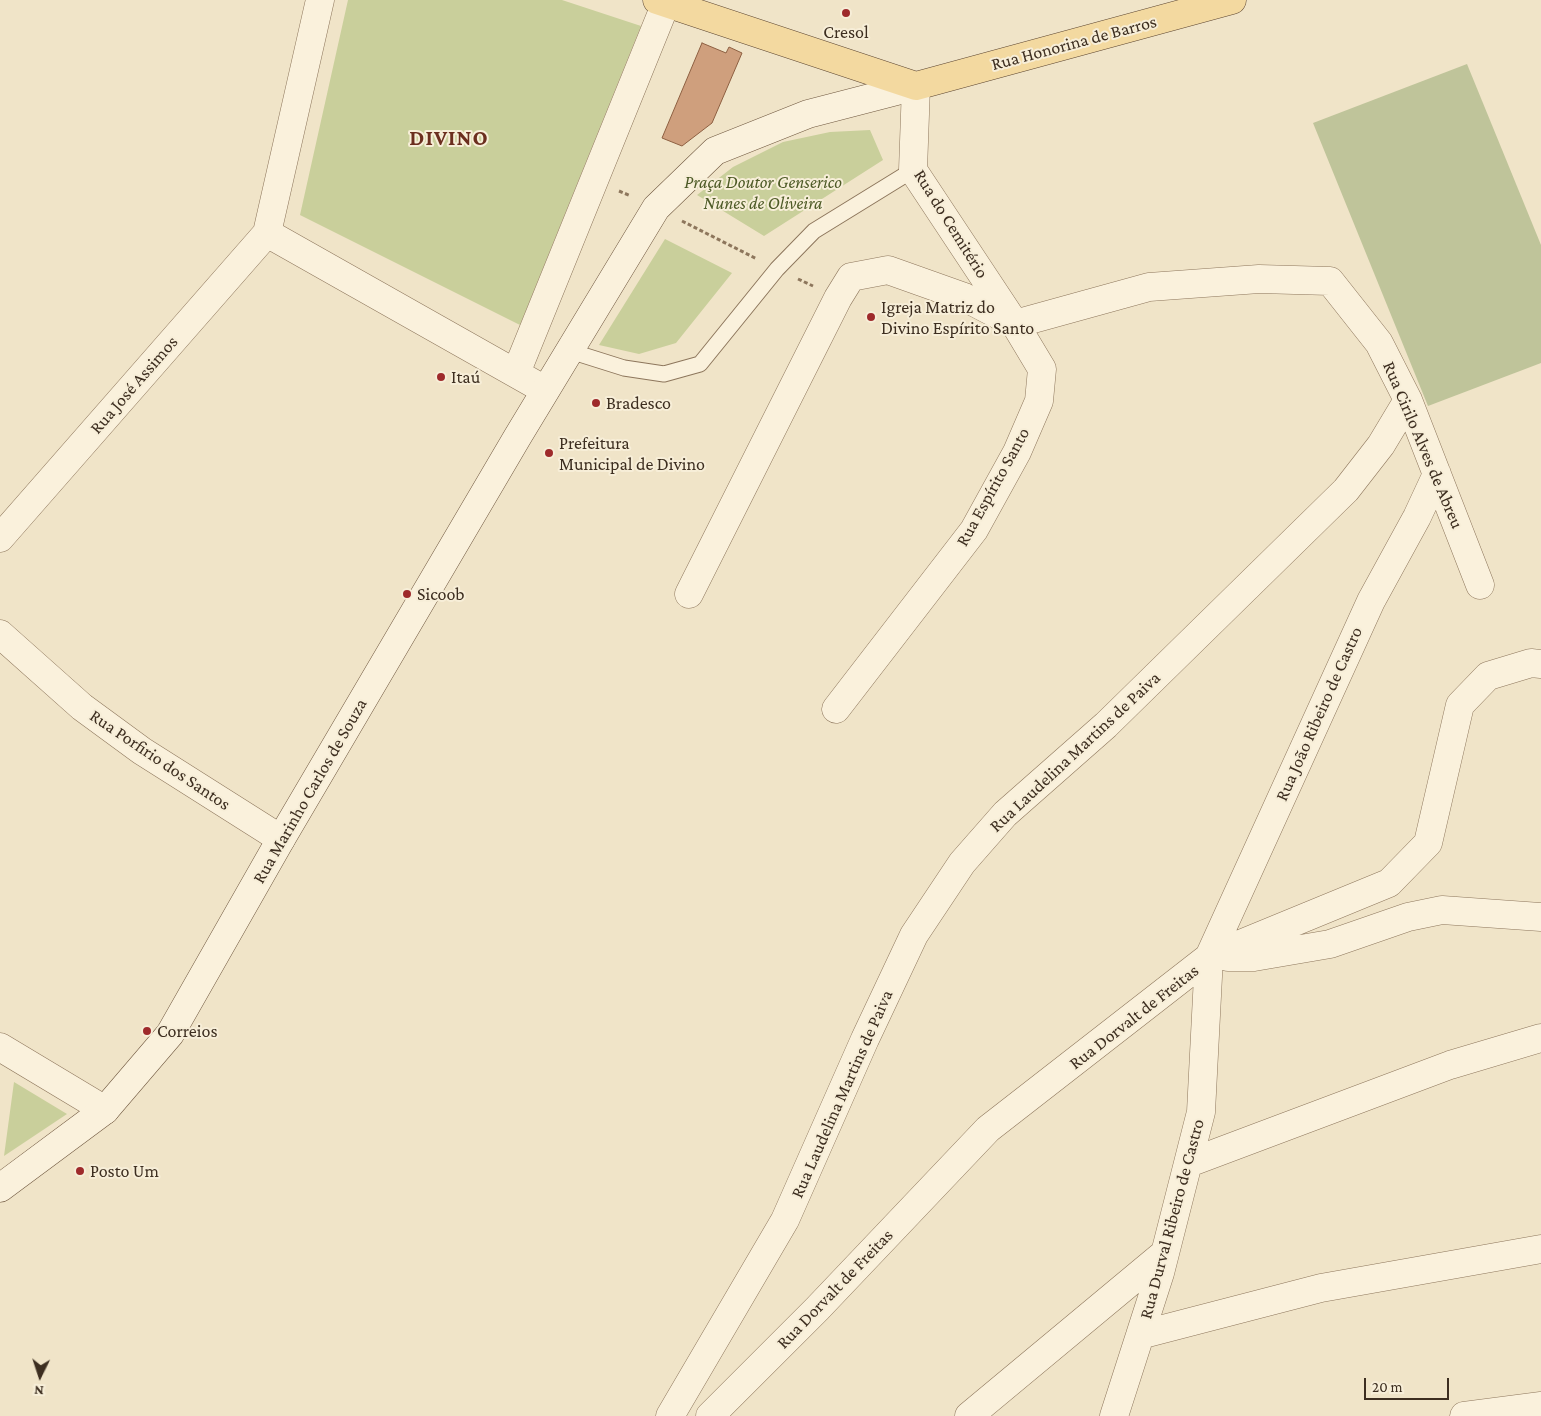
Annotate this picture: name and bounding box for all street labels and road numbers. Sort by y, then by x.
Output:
street label: Rua Honorina de Barros [989,11,1159,75]
street label: Rua do Cemitério [909,166,993,282]
street label: Rua José Assimos [85,331,183,439]
street label: Rua Cirilo Alves de Abreu [1378,358,1468,532]
street label: Rua Espírito Santo [951,424,1035,550]
street label: Rua João Ribeiro de Castro [1271,624,1367,804]
street label: Rua Laudelina Martins de Paiva [985,667,1165,837]
street label: Rua Marinho Carlos de Souza [248,695,372,887]
street label: Rua Porfirio dos Santos [86,705,234,815]
street label: Rua Dorvalt de Freitas [1065,960,1203,1074]
street label: Rua Laudelina Martins de Paiva [786,987,898,1201]
street label: Rua Durval Ribeiro de Castro [1135,1117,1209,1321]
street label: Rua Dorvalt de Freitas [772,1225,898,1353]

